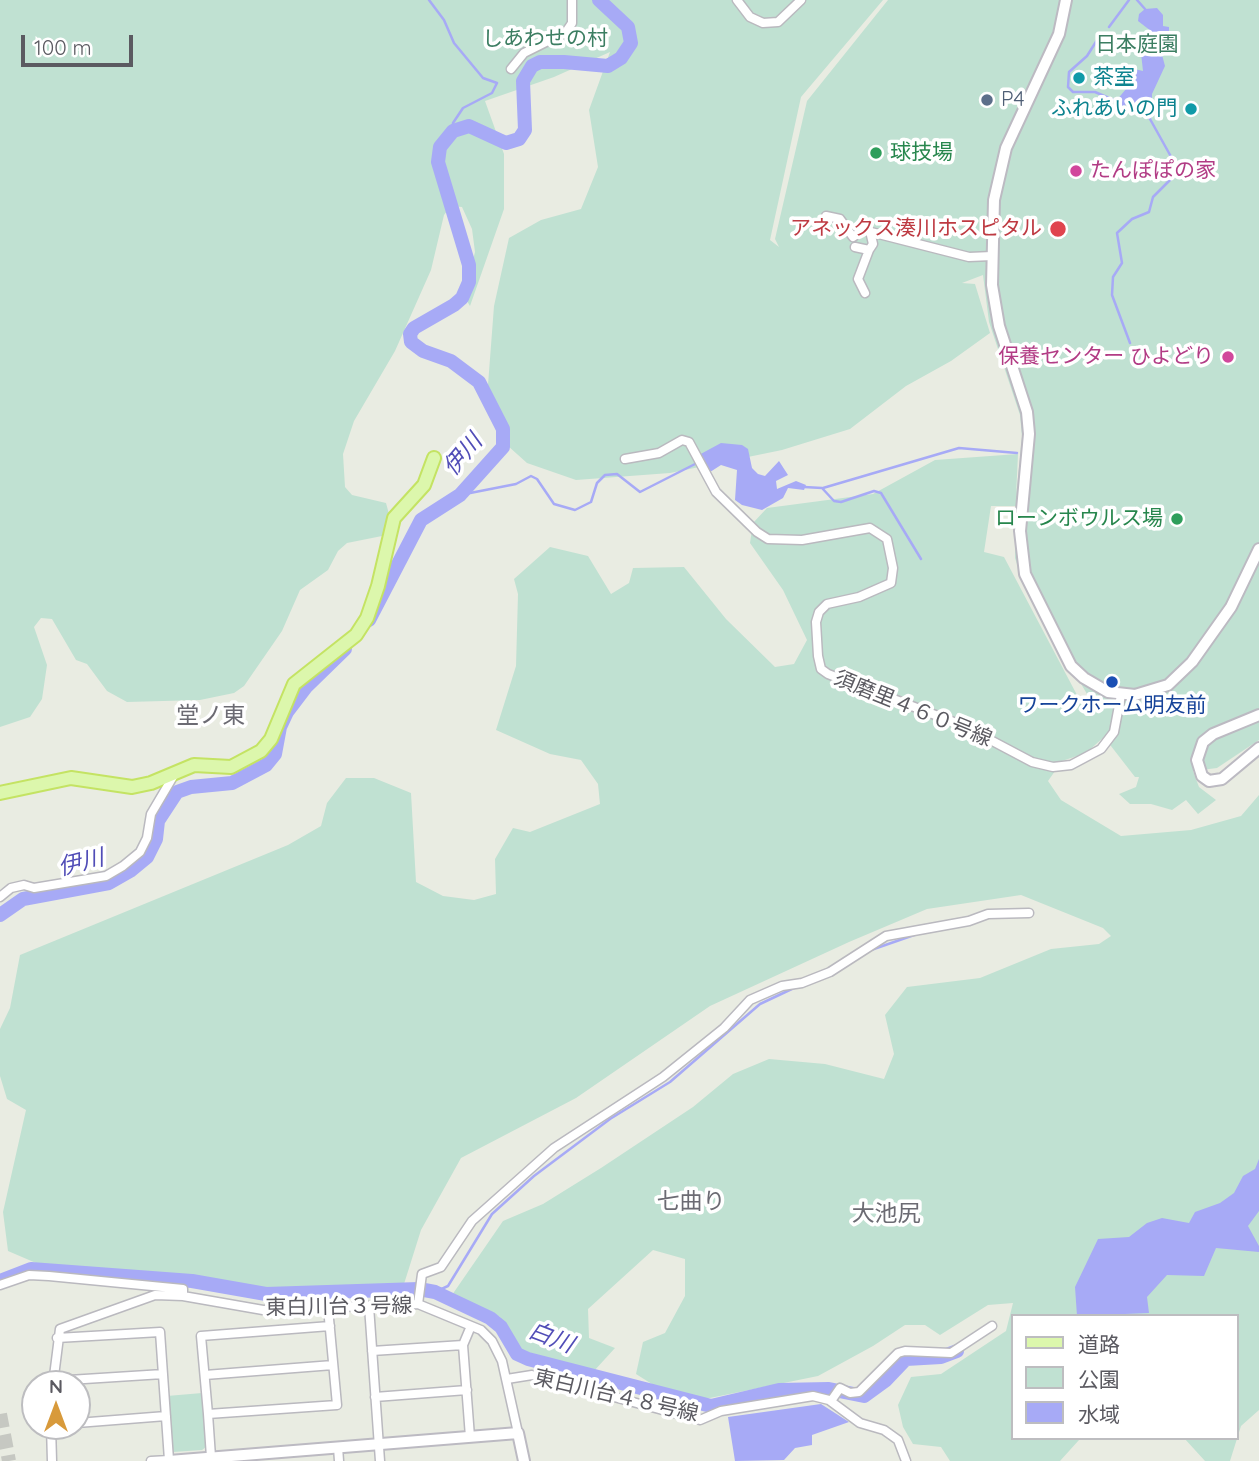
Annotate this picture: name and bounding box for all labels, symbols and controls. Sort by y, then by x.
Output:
scale bar [24,21,136,65]
park label: しあわせの村 [482,26,608,52]
park label: 日本庭園 [1095,32,1179,58]
text: 100 m [34,34,92,60]
place label: 茶室 [1093,65,1135,91]
marker: 茶室 [1071,70,1087,86]
place label: P4 [1001,87,1025,113]
marker: P4 [979,92,995,108]
place label: ふれあいの門 [1051,96,1177,122]
marker: ふれあいの門 [1183,101,1199,117]
place label: 球技場 [890,140,953,166]
marker: 球技場 [868,145,884,161]
place label: たんぽぽの家 [1090,158,1216,184]
marker: たんぽぽの家 [1068,163,1084,179]
place label: アネックス湊川ホスピタル [790,216,1042,242]
marker: アネックス湊川ホスピタル [1048,219,1068,239]
place label: 保養センター ひよどり [998,344,1214,370]
marker: 保養センター ひよどり [1220,349,1236,365]
water label: 伊川 [438,429,488,481]
place label: ローンボウルス場 [995,506,1163,532]
marker: ローンボウルス場 [1169,511,1185,527]
street label: 須磨里４６０号線 [830,666,996,752]
marker: ワークホーム明友前 [1104,674,1120,690]
place label: ワークホーム明友前 [1018,693,1206,719]
district label: 堂ノ東 [177,702,245,730]
water label: 伊川 [55,844,107,882]
district label: 七曲り [657,1188,725,1216]
district label: 大池尻 [852,1200,920,1228]
street label: 東白川台３号線 [265,1293,413,1321]
legend [1010,1314,1238,1440]
water label: 白川 [525,1317,577,1359]
text: 道路 [1078,1331,1120,1357]
street label: 東白川台４８号線 [531,1365,701,1427]
text: 公園 [1078,1366,1120,1392]
north arrow [21,1370,91,1440]
text: N [49,1374,63,1398]
text: 水域 [1078,1401,1120,1427]

